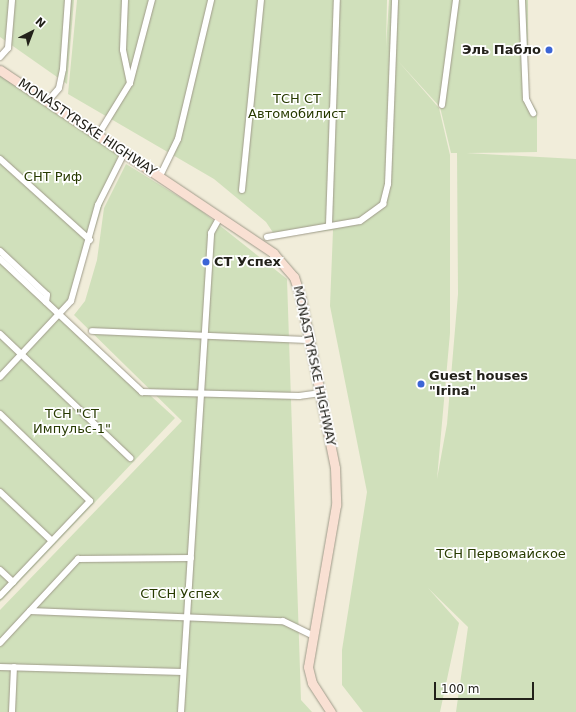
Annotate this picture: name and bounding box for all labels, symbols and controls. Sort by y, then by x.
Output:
north arrow [12,12,52,52]
text: N [33,15,48,31]
place label: Эль Пабло [462,42,541,58]
marker: Эль Пабло [544,45,554,55]
street label: MONASTYRSKE HIGHWAY [15,76,159,180]
park label: ТСН СТ Автомобилист [248,92,346,123]
park label: СНТ Риф [24,169,82,185]
place label: СТ Успех [214,254,281,270]
marker: СТ Успех [201,257,211,267]
street label: MONASTYRSKE HIGHWAY [289,284,339,448]
place label: Guest houses "Irina" [429,369,528,400]
marker: Guest houses "Irina" [416,379,426,389]
park label: ТСН "СТ Импульс-1" [33,407,111,438]
park label: ТСН Первомайское [436,546,566,562]
park label: СТСН Успех [140,586,220,602]
scale bar [436,674,536,700]
text: 100 m [441,682,479,696]

